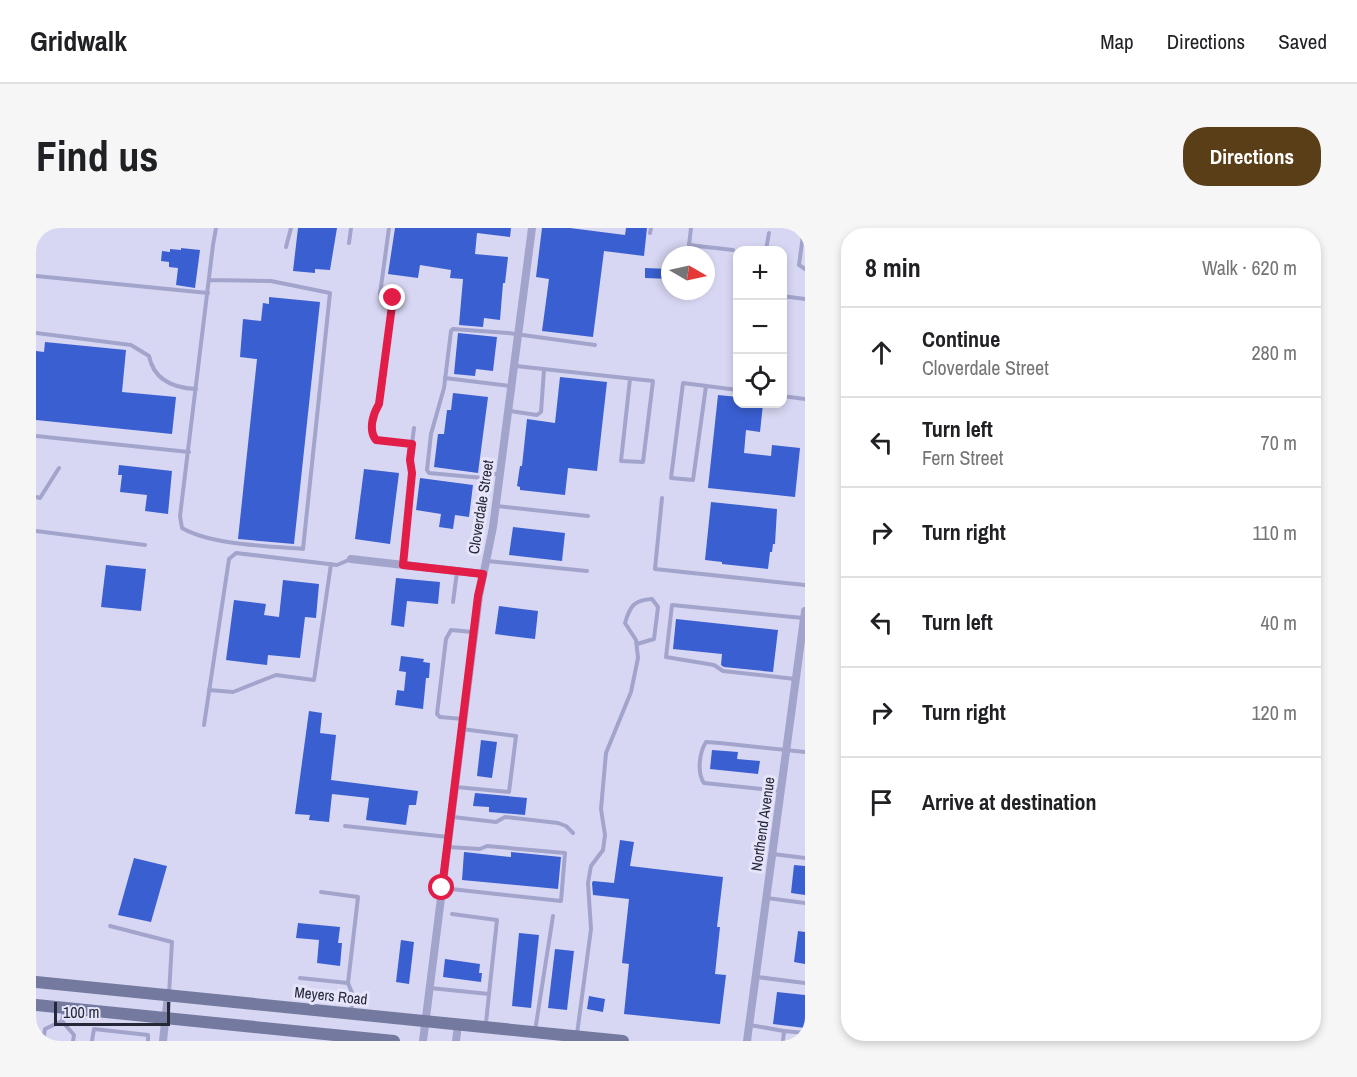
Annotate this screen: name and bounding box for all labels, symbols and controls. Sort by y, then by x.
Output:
text: Gridwalk [30,22,127,60]
text: Map [1100,27,1134,56]
text: Directions [1167,27,1245,56]
text: Saved [1278,27,1327,56]
button: Directions [1183,127,1321,186]
text: Find us [36,128,158,184]
north arrow [661,246,715,300]
map controls [733,246,787,408]
button: + [733,246,787,300]
text: 8 min [865,250,921,285]
text: Walk · 620 m [1202,254,1297,281]
route end [379,284,405,310]
button: − [733,300,787,354]
text: Continue [922,324,1000,354]
icon: ahead [865,336,898,369]
text: 280 m [1251,339,1297,366]
button: locate [733,354,787,408]
text: Cloverdale Street [922,354,1049,381]
text: Turn left [922,414,993,444]
icon: left [865,426,898,459]
text: 70 m [1261,429,1297,456]
text: Fern Street [922,444,1003,471]
street label: Cloverdale Street [463,458,498,555]
icon: right [865,516,898,549]
text: Turn right [922,517,1006,547]
text: 110 m [1253,519,1297,546]
icon: left [865,606,898,639]
text: Turn left [922,607,993,637]
text: 40 m [1261,609,1297,636]
icon: right [865,696,898,729]
text: Turn right [922,697,1006,727]
text: 120 m [1251,699,1297,726]
street label: Northend Avenue [746,775,780,872]
icon: arrive [865,786,898,819]
text: Arrive at destination [922,787,1096,817]
route start [428,874,454,900]
street label: Meyers Road [294,981,369,1010]
scale bar [54,999,170,1026]
text: 100 m [63,1001,99,1023]

